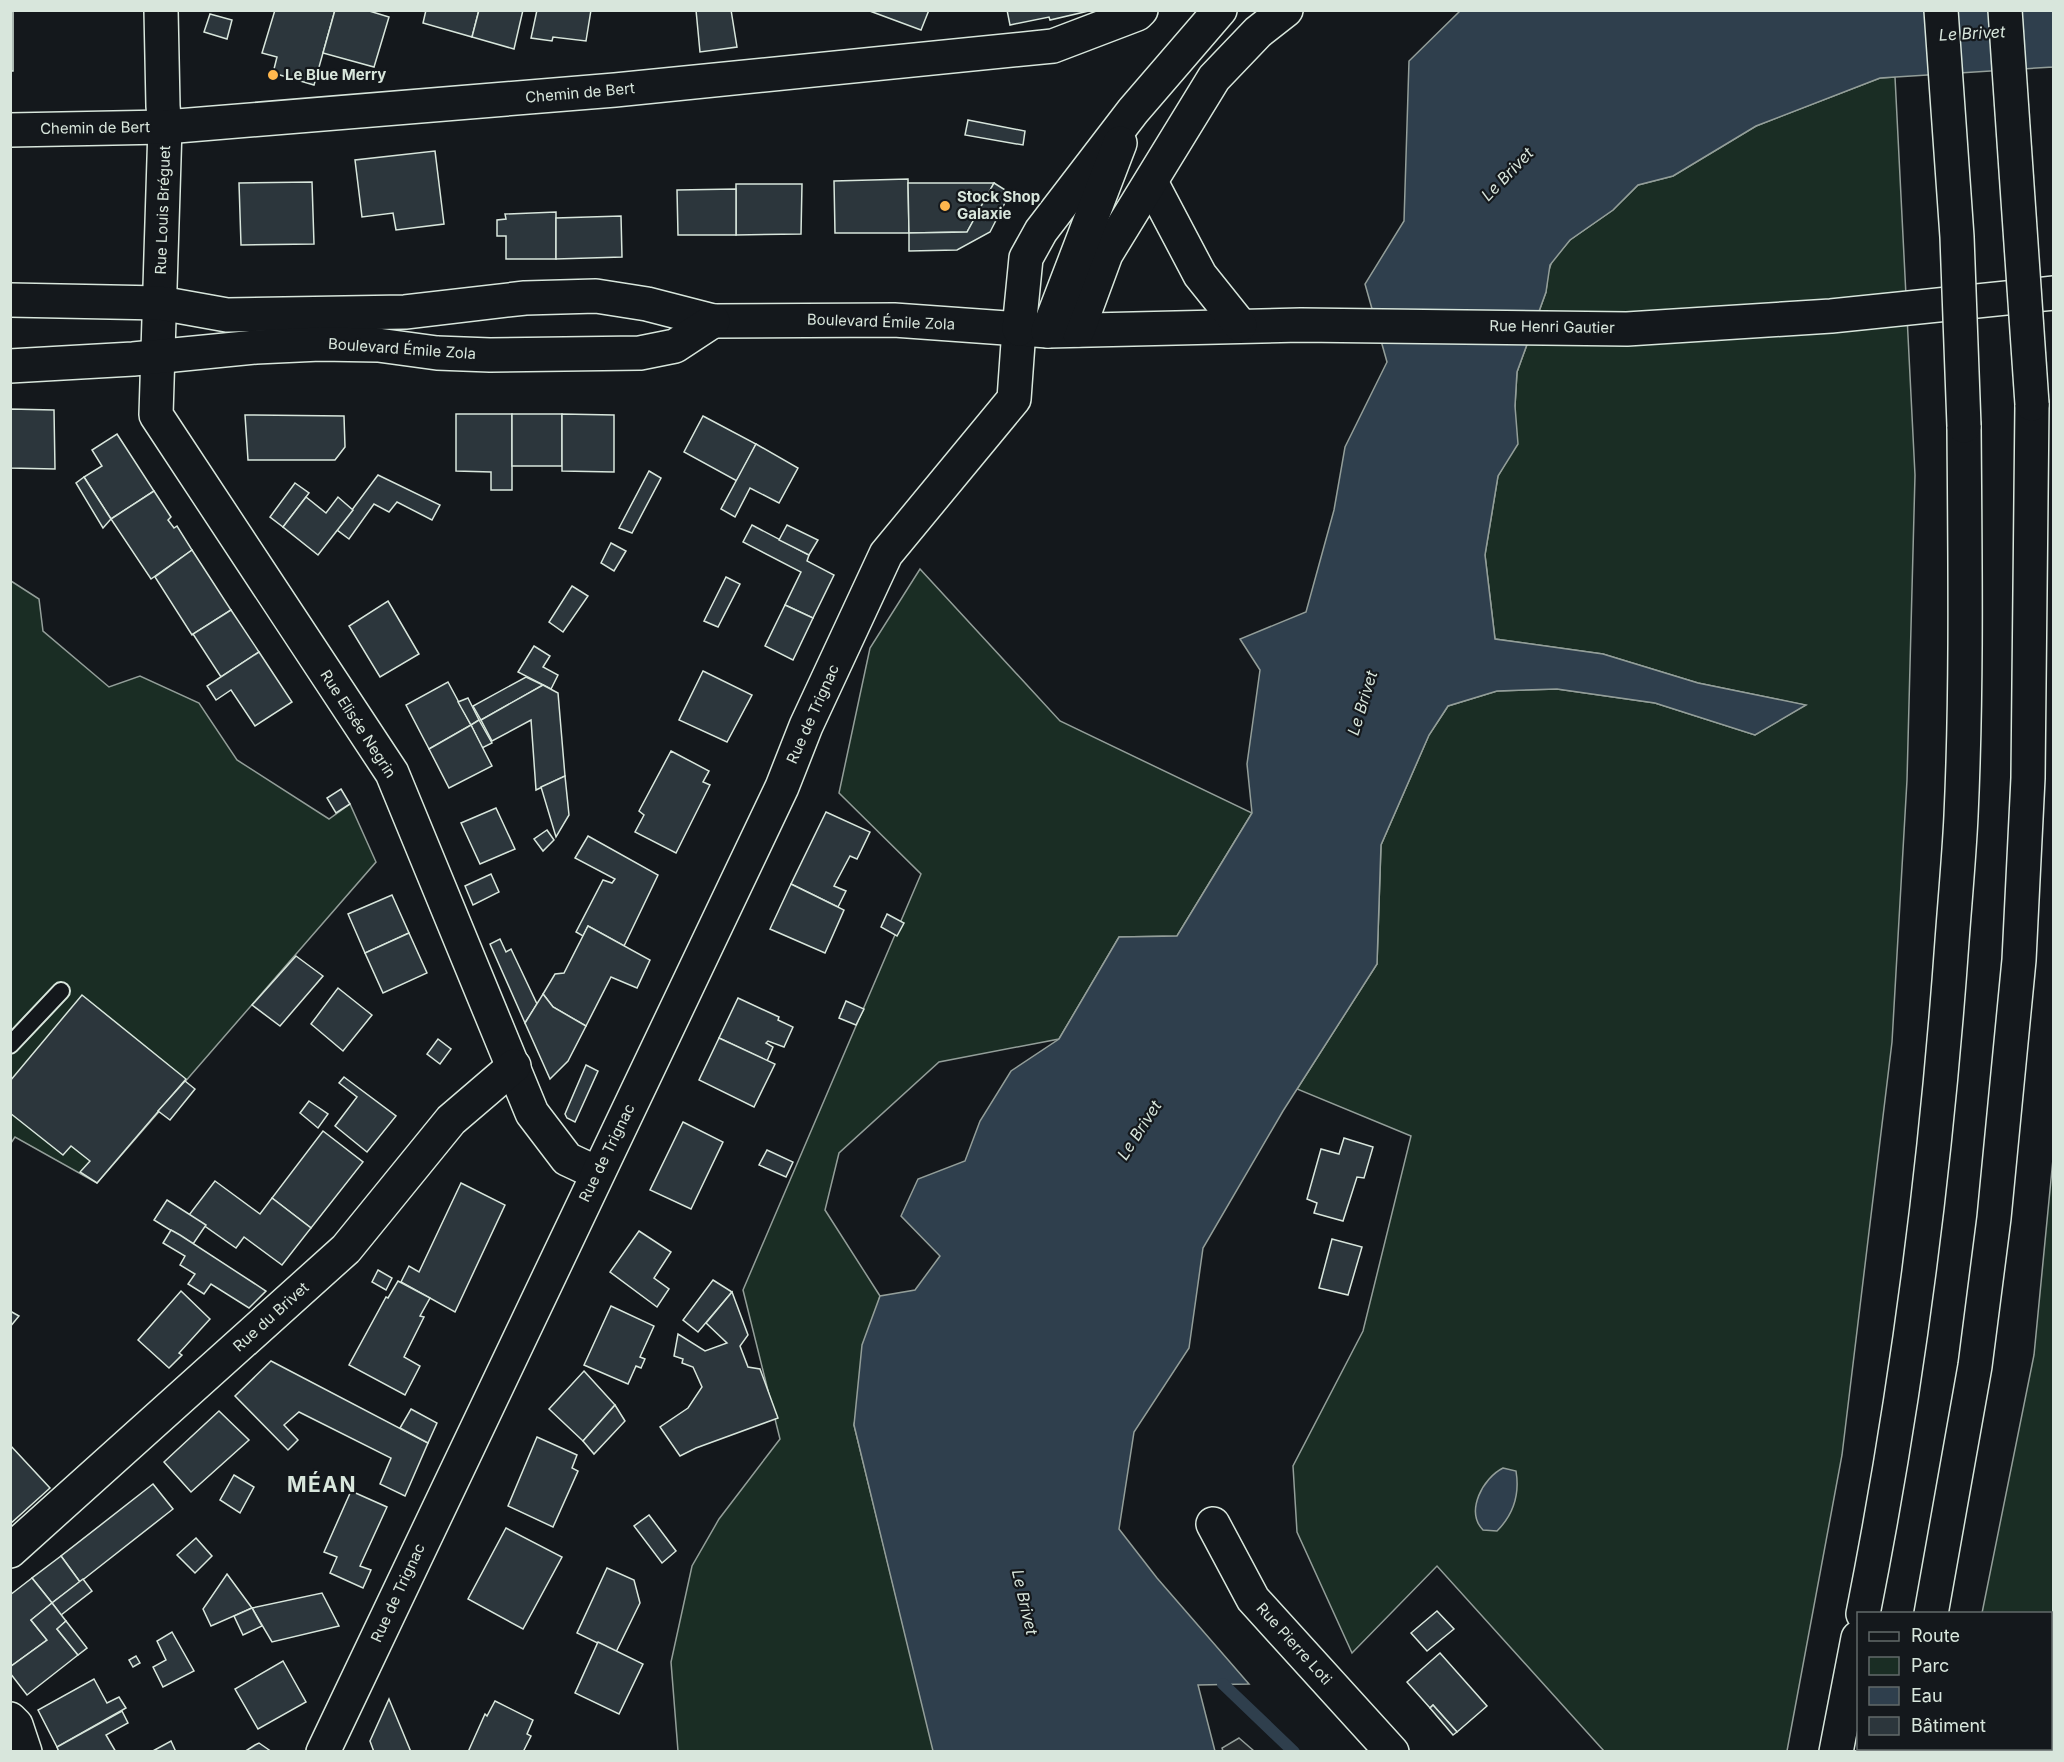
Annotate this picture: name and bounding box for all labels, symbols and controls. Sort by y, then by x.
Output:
water label: Le Brivet [1938,21,2006,45]
place label: Le Blue Merry [285,65,386,84]
marker: Le Blue Merry [266,68,280,82]
street label: Chemin de Bert [524,78,636,107]
street label: Chemin de Bert [40,117,150,138]
water label: Le Brivet [1477,143,1538,205]
street label: Rue Louis Bréguet [151,145,174,275]
place label: Stock Shop Galaxie [957,187,1040,223]
marker: Stock Shop Galaxie [938,199,952,213]
street label: Boulevard Émile Zola [807,309,955,334]
street label: Rue Henri Gautier [1489,316,1615,337]
street label: Boulevard Émile Zola [327,334,477,363]
street label: Rue de Trignac [782,661,843,767]
street label: Rue Elisée Negrin [316,666,400,781]
water label: Le Brivet [1343,668,1382,738]
water label: Le Brivet [1112,1096,1166,1163]
street label: Rue de Trignac [575,1101,639,1205]
street label: Rue du Brivet [229,1278,312,1355]
district label: MÉAN [287,1471,357,1497]
street label: Rue de Trignac [366,1540,429,1645]
water label: Le Brivet [1008,1567,1042,1637]
street label: Rue Pierre Loti [1253,1599,1336,1689]
legend [1857,1612,2052,1750]
text: Route [1911,1625,1960,1646]
text: Parc [1911,1655,1949,1676]
text: Eau [1911,1685,1943,1706]
text: Bâtiment [1911,1715,1986,1736]

